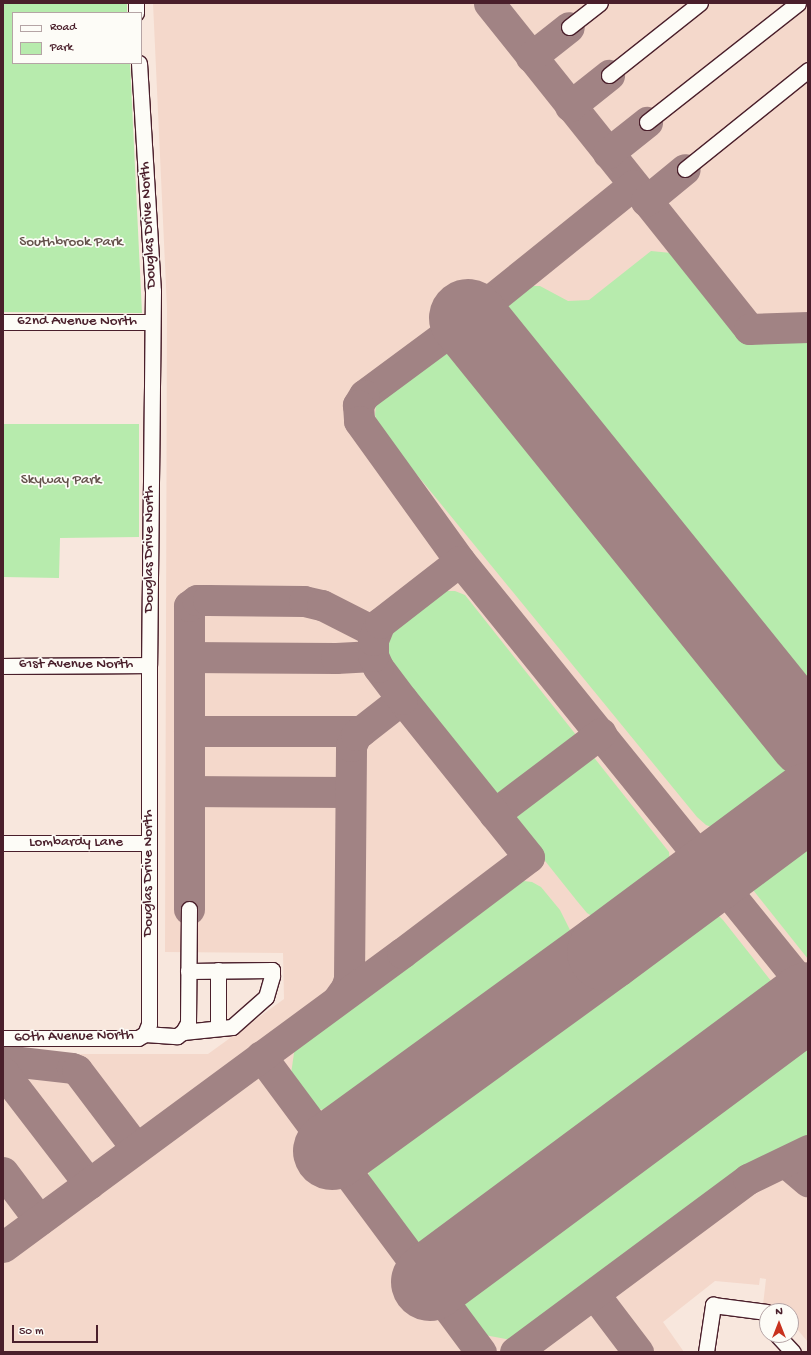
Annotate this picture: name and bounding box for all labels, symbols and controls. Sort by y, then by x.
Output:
legend [12,12,142,64]
text: Road [50,21,76,35]
text: Park [50,41,73,55]
street label: Douglas Drive North [137,161,161,289]
park label: Southbrook Park [19,234,123,252]
street label: 62nd Avenue North [17,313,137,331]
park label: Skyway Park [21,472,101,490]
street label: Douglas Drive North [141,485,159,613]
street label: 61st Avenue North [19,656,133,674]
street label: Douglas Drive North [140,809,158,937]
street label: Lombardy Lane [29,834,123,852]
street label: 60th Avenue North [14,1027,134,1047]
north arrow [759,1303,799,1343]
text: N [775,1306,783,1318]
scale bar [14,1317,100,1343]
text: 50 m [19,1325,44,1339]

